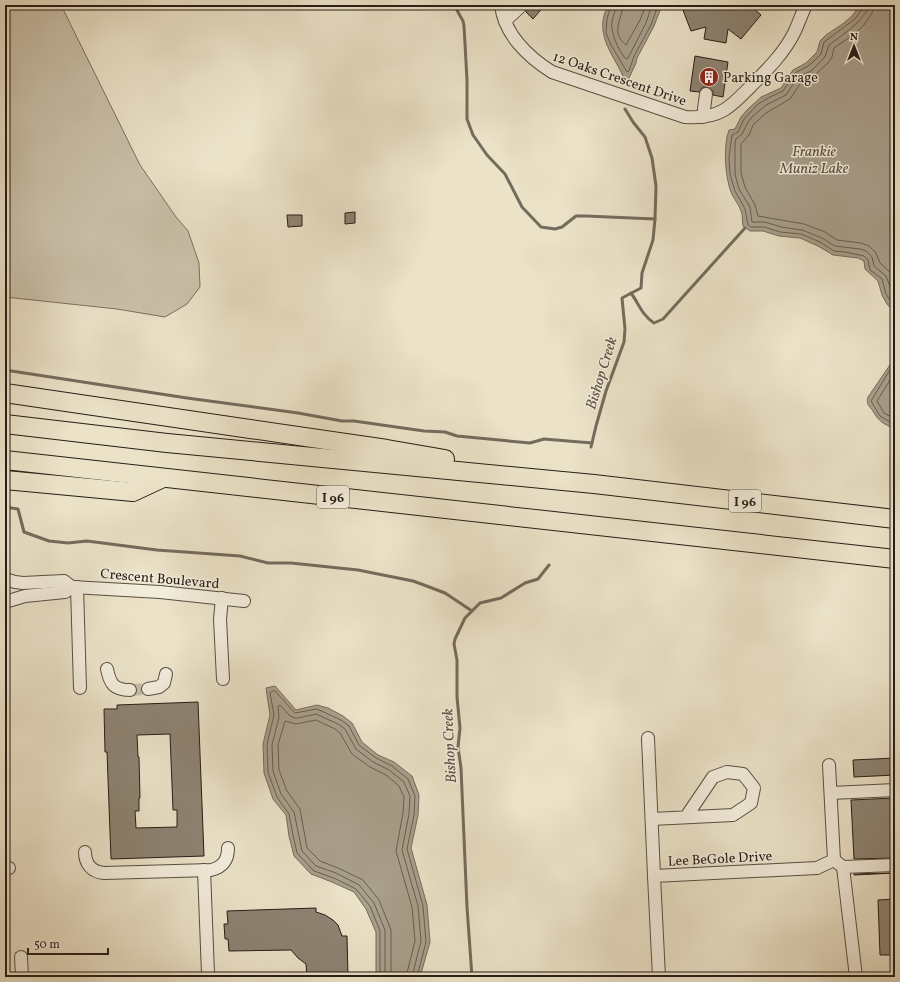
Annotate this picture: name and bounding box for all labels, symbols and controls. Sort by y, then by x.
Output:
north arrow [834,26,874,66]
text: N [850,30,858,45]
street label: 12 Oaks Crescent Drive [550,48,689,111]
building icon: Parking Garage [698,66,720,88]
place label: Parking Garage [723,69,818,88]
water label: Frankie Muniz Lake [779,142,849,180]
water label: Bishop Creek [581,335,623,412]
road number: I 96 [317,486,349,508]
road number: I 96 [729,490,761,512]
street label: Crescent Boulevard [100,565,220,594]
water label: Bishop Creek [438,708,463,784]
street label: Lee BeGole Drive [667,847,773,872]
scale bar [28,930,108,956]
text: 50 m [34,937,60,953]

